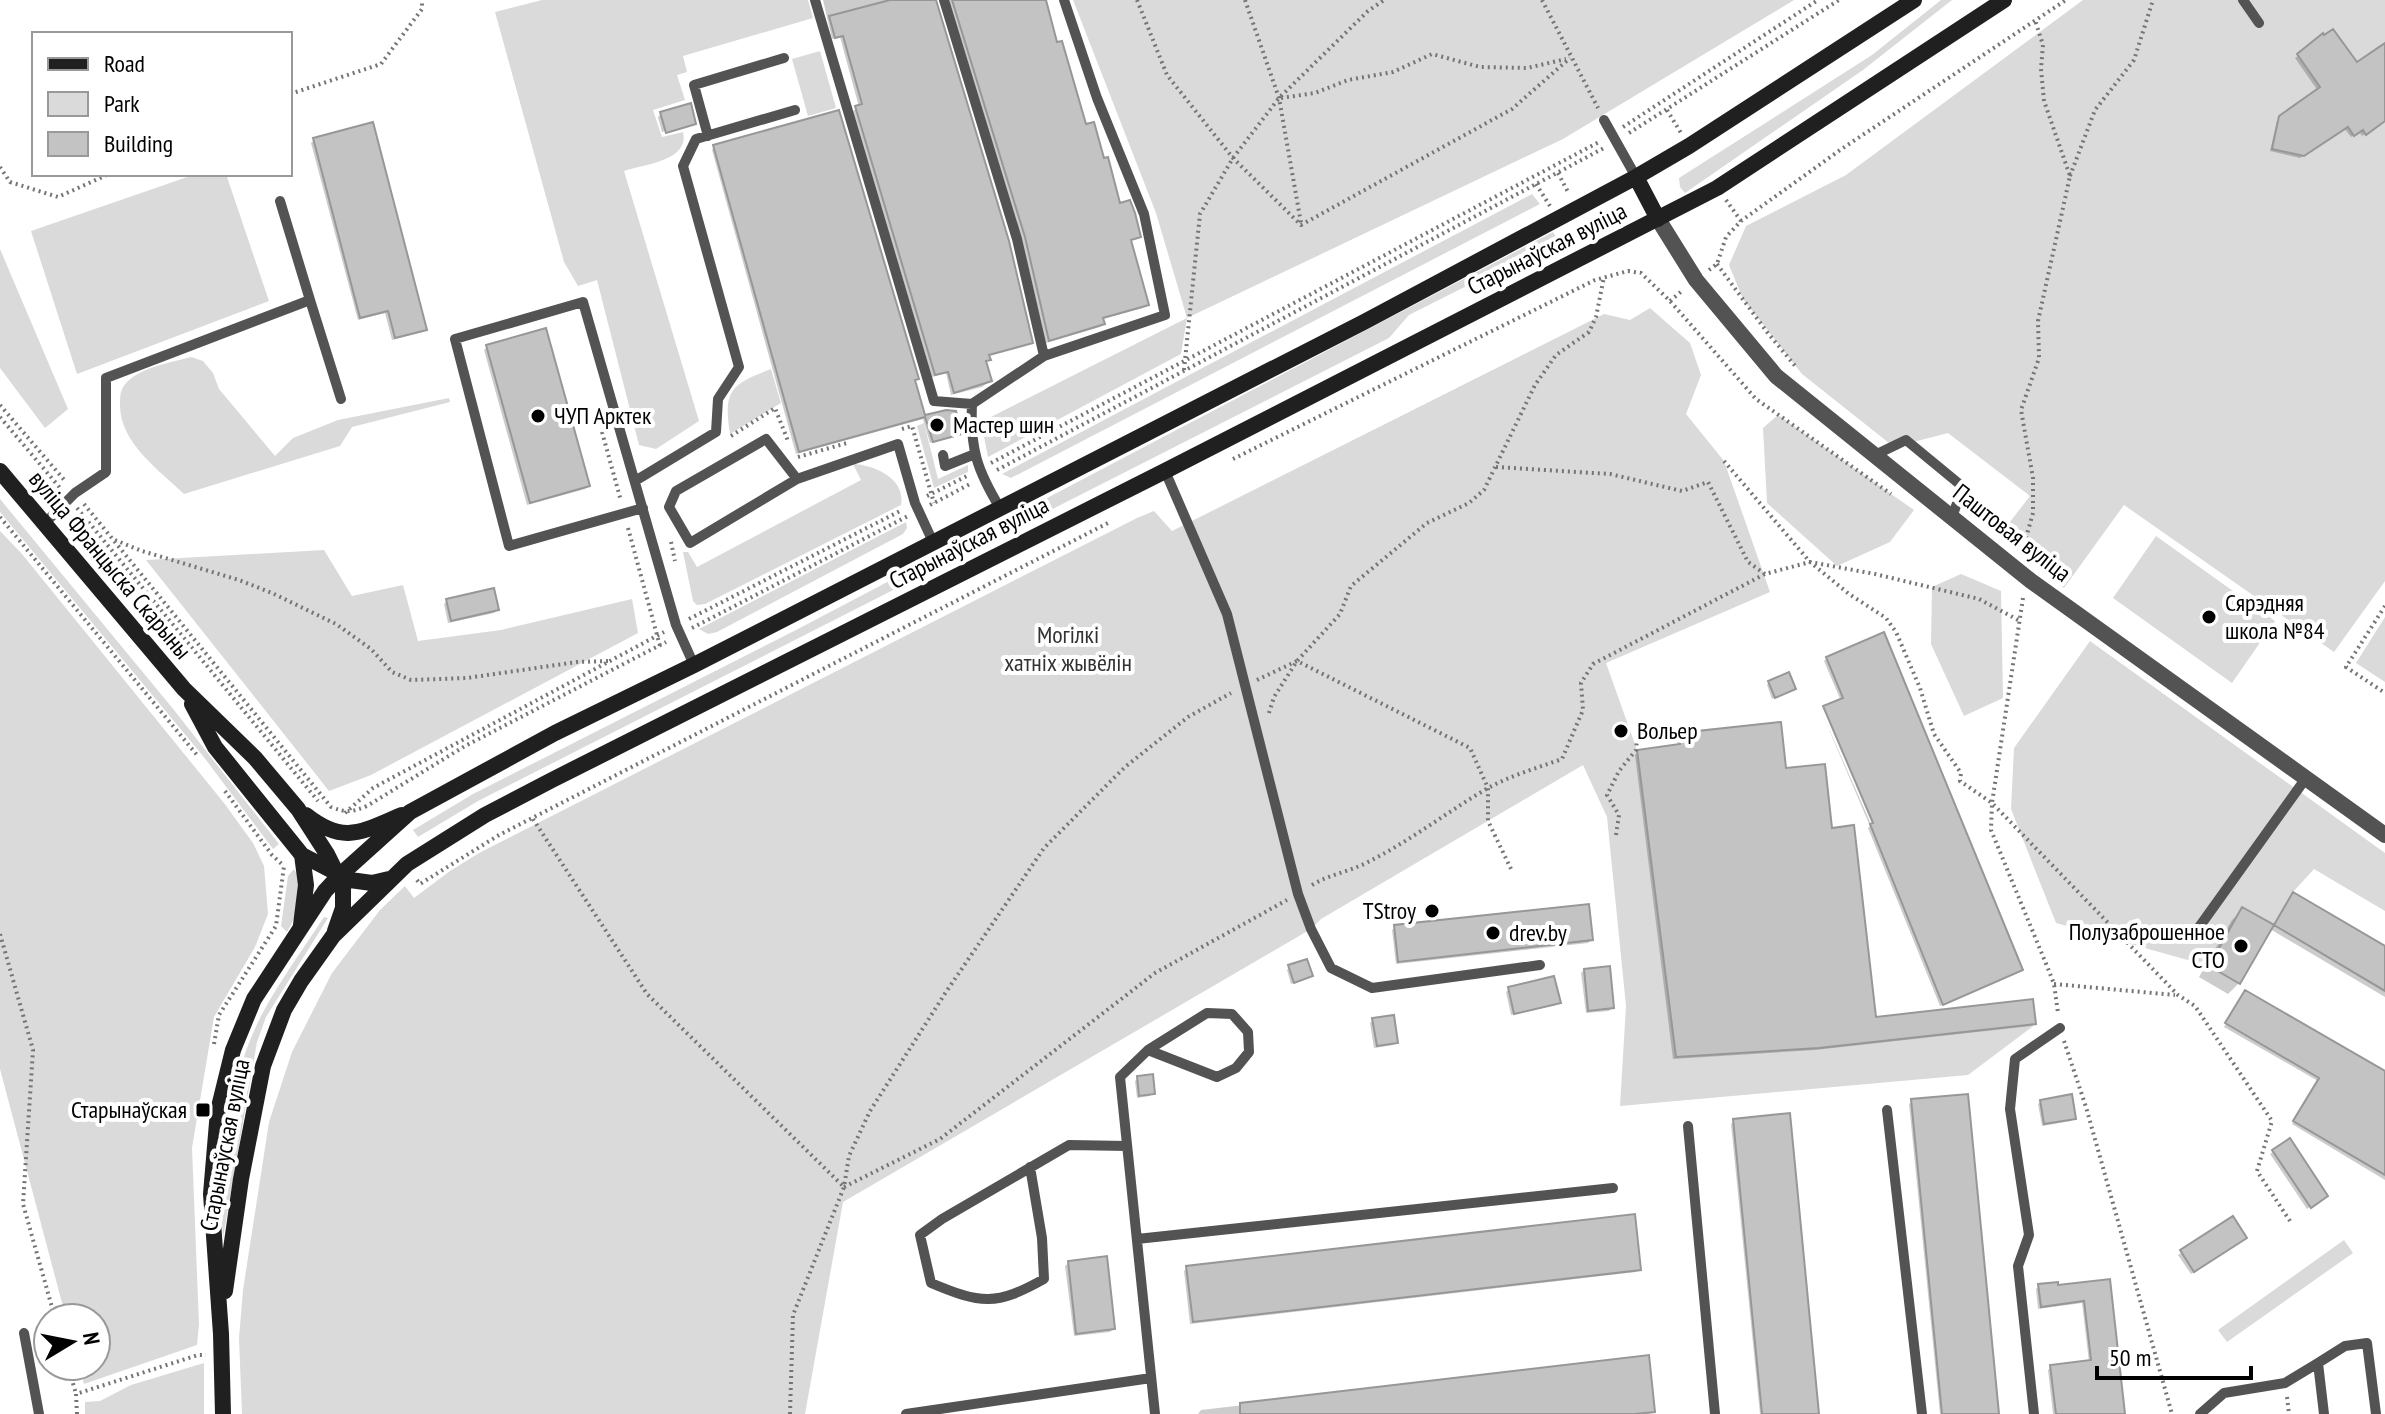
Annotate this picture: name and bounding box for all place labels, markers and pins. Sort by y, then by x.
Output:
place label: ЧУП Арктек [554,400,652,431]
marker: ЧУП Арктек [529,407,547,425]
place label: Мастер шин [953,409,1054,440]
marker: Мастер шин [928,416,946,434]
place label: Сярэдняя школа №84 [2225,587,2325,646]
marker: Сярэдняя школа №84 [2200,608,2218,626]
place label: Вольер [1637,715,1698,746]
marker: Вольер [1612,722,1630,740]
place label: TStroy [1363,895,1416,926]
marker: TStroy [1423,902,1441,920]
place label: Полузаброшенное СТО [2069,916,2225,975]
place label: drev.by [1509,917,1567,948]
marker: drev.by [1484,924,1502,942]
marker: Полузаброшенное СТО [2232,937,2250,955]
place label: Старынаўская [71,1094,187,1125]
marker: Старынаўская [194,1101,212,1119]

